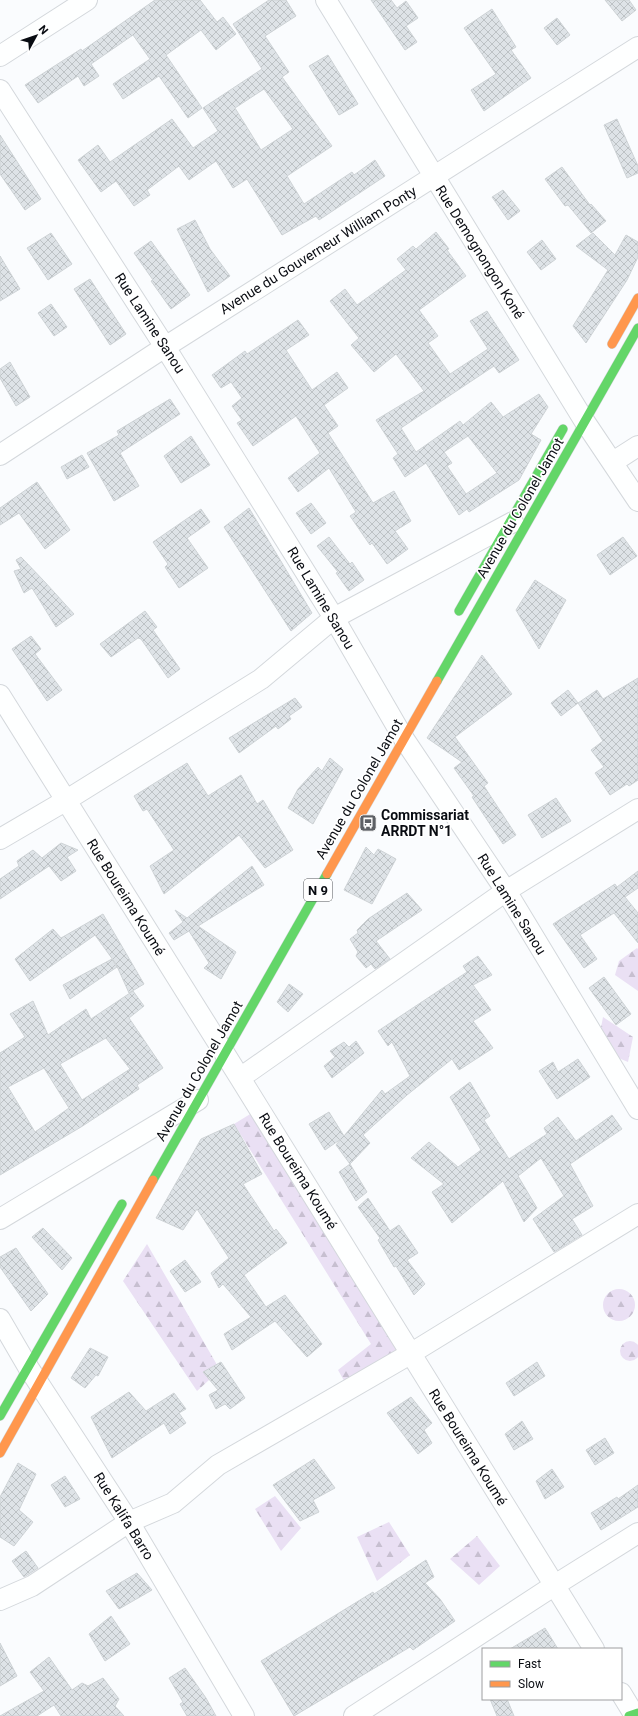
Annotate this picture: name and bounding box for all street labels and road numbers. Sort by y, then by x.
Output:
street label: Avenue du Gouverneur William Ponty [217,182,419,317]
street label: Rue Demognongon Koné [432,182,528,322]
street label: Rue Lamine Sanou [112,270,188,376]
street label: Avenue du Colonel Jamot [473,435,567,581]
street label: Rue Lamine Sanou [284,544,358,652]
street label: Avenue du Colonel Jamot [312,716,406,862]
street label: Rue Boureima Koumé [84,836,168,958]
street label: Rue Lamine Sanou [474,851,550,957]
road number: N 9 [304,879,332,901]
street label: Avenue du Colonel Jamot [152,998,246,1144]
street label: Rue Boureima Koumé [256,1110,340,1232]
street label: Rue Boureima Koumé [426,1386,510,1508]
street label: Rue Kalifa Barro [91,1469,157,1563]

